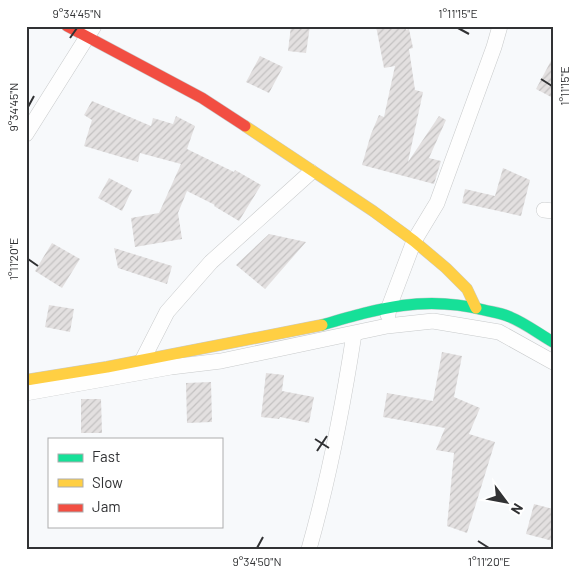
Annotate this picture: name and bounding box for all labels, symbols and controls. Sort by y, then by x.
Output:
text: 9°34'45"N [53,6,101,20]
text: 1°11'15"E [438,6,478,20]
text: 1°11'15"E [557,66,571,106]
text: 9°34'45"N [6,83,20,131]
text: 1°11'20"E [6,238,20,280]
legend [48,438,222,528]
text: Fast [92,447,120,465]
text: Slow [92,473,123,491]
north arrow [482,478,532,528]
text: Jam [92,497,121,515]
text: N [508,501,527,518]
text: 9°34'50"N [232,554,282,568]
text: 1°11'20"E [468,554,510,568]

